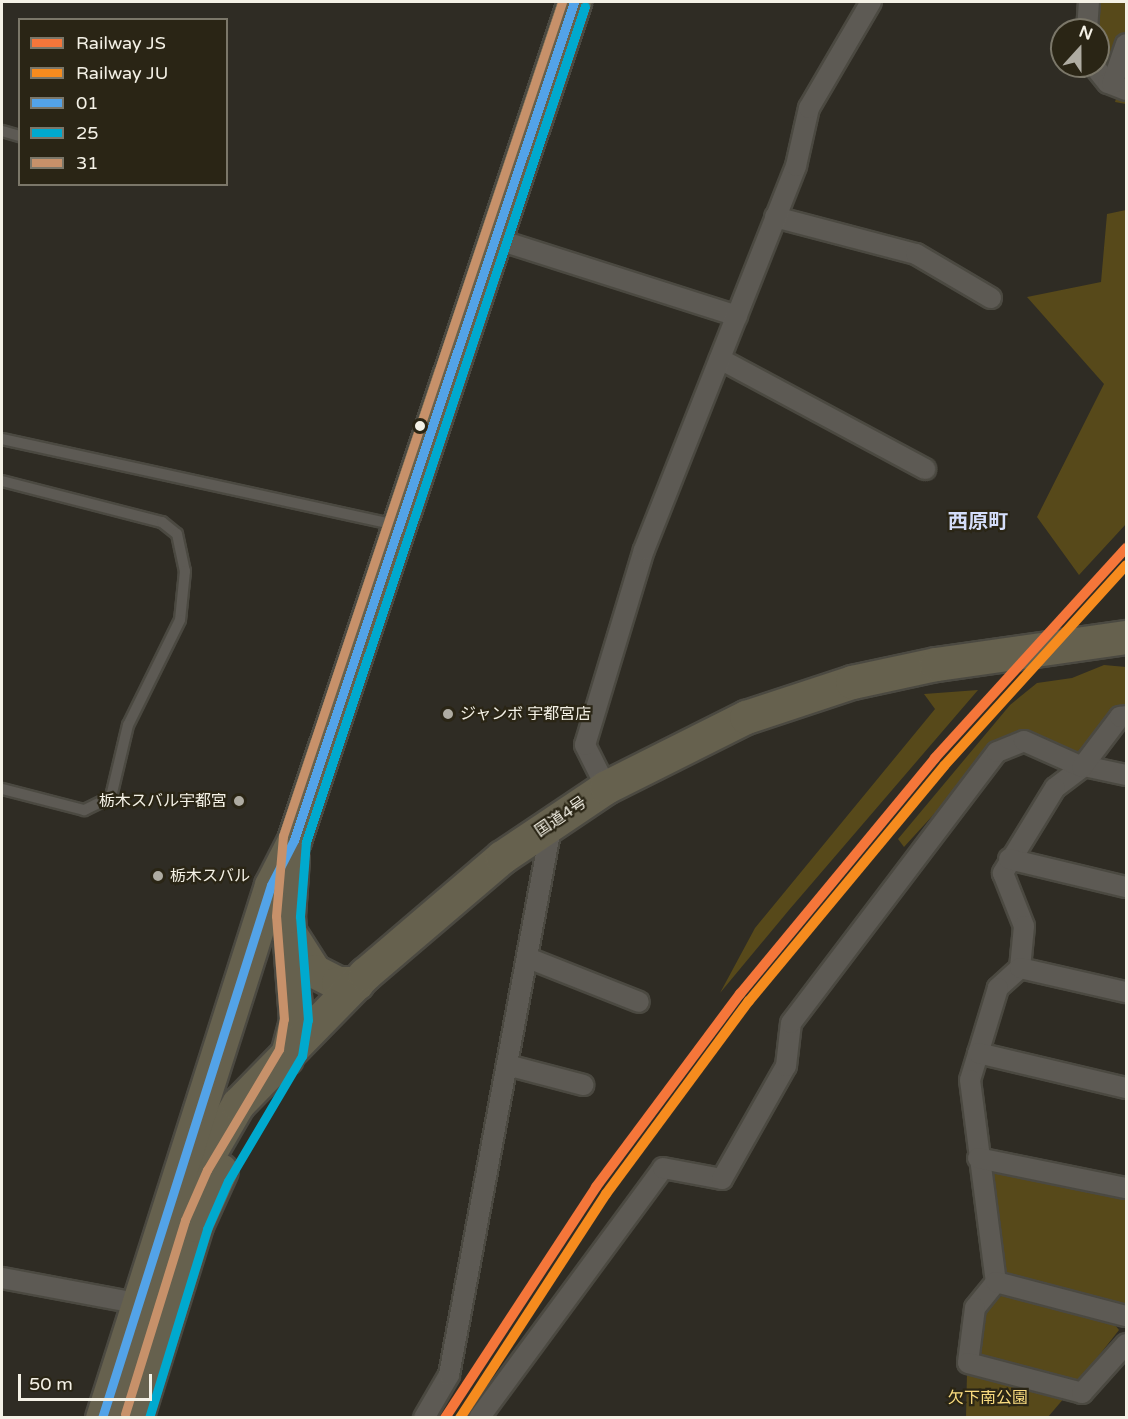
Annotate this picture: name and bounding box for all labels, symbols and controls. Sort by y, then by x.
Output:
legend [18,18,228,186]
north arrow [1050,18,1110,78]
text: N [1076,21,1095,45]
text: Railway JS [76,32,166,54]
text: Railway JU [76,62,168,84]
text: 01 [76,92,99,114]
text: 25 [76,122,99,144]
text: 31 [76,152,99,174]
unlabelled marker [414,420,426,432]
district label: 西原町 [948,510,1008,534]
place label: ジャンボ 宇都宮店 [460,704,592,724]
marker: ジャンボ 宇都宮店 [441,707,455,721]
place label: 栃木スバル宇都宮 [99,791,227,811]
street label: 国道4号 [532,793,590,841]
marker: 栃木スバル宇都宮 [232,794,246,808]
place label: 栃木スバル [170,866,250,886]
marker: 栃木スバル [151,869,165,883]
scale bar [21,1362,154,1400]
text: 50 m [29,1373,73,1395]
park label: 欠下南公園 [948,1388,1028,1408]

